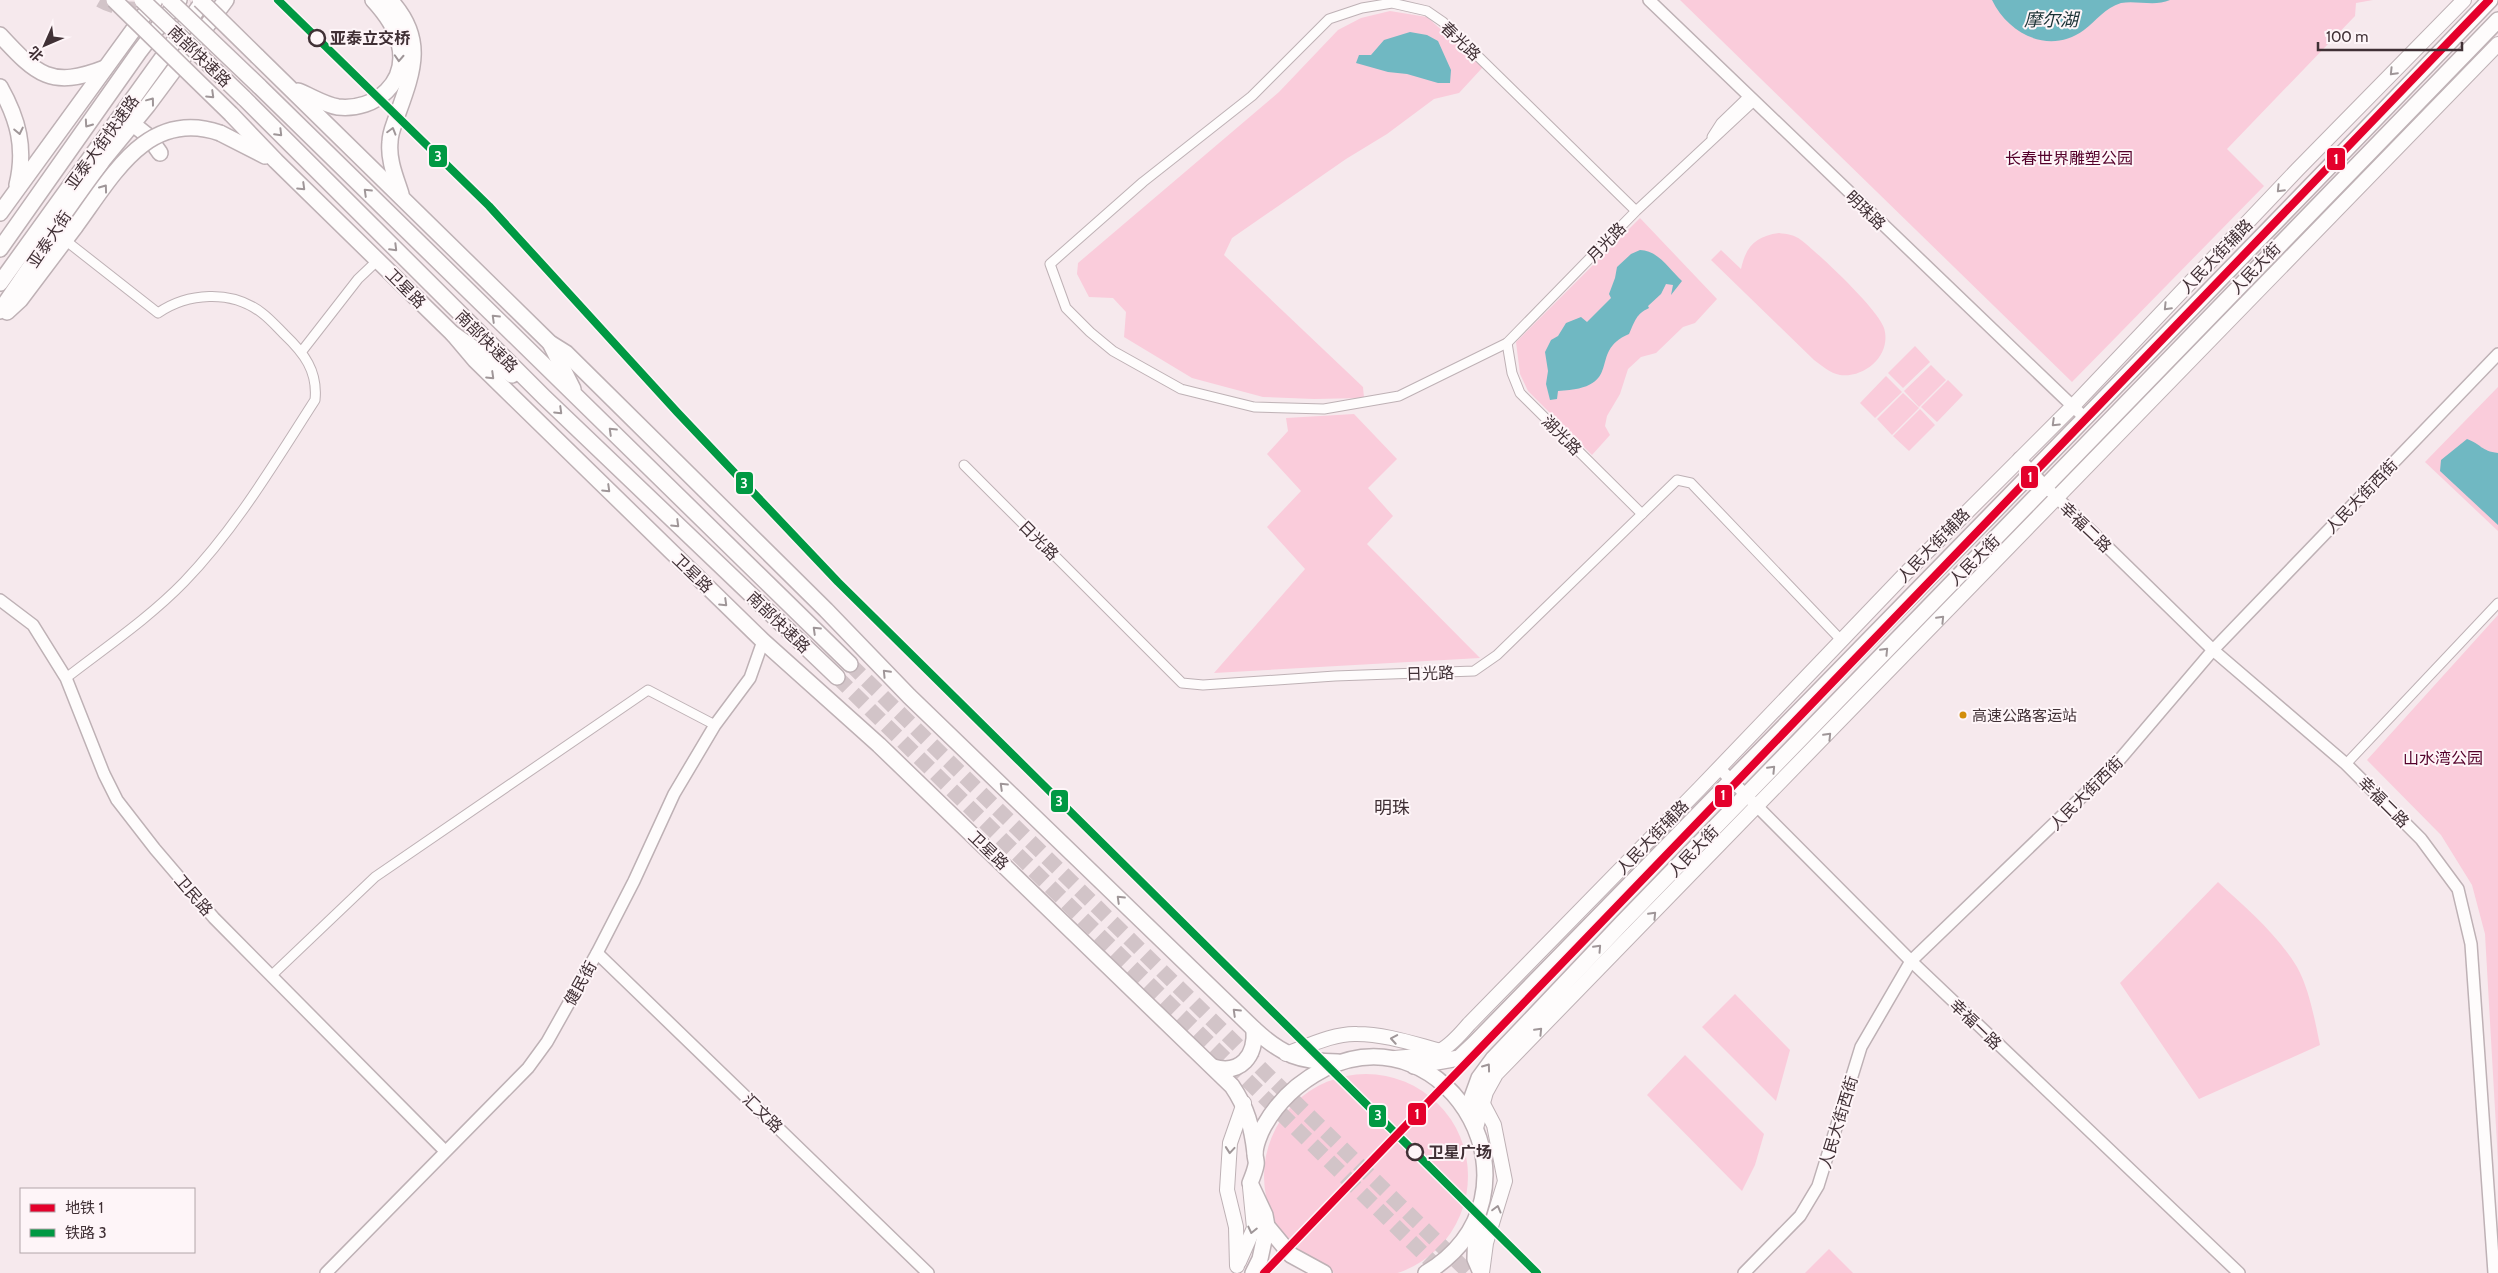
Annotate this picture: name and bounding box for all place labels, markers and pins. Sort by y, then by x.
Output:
marker: 亚泰立交桥 [308,29,326,47]
place label: 亚泰立交桥 [330,29,411,48]
place label: 高速公路客运站 [1972,707,2077,725]
marker: 高速公路客运站 [1958,710,1968,720]
marker: 卫星广场 [1406,1143,1424,1161]
place label: 卫星广场 [1428,1143,1492,1162]

